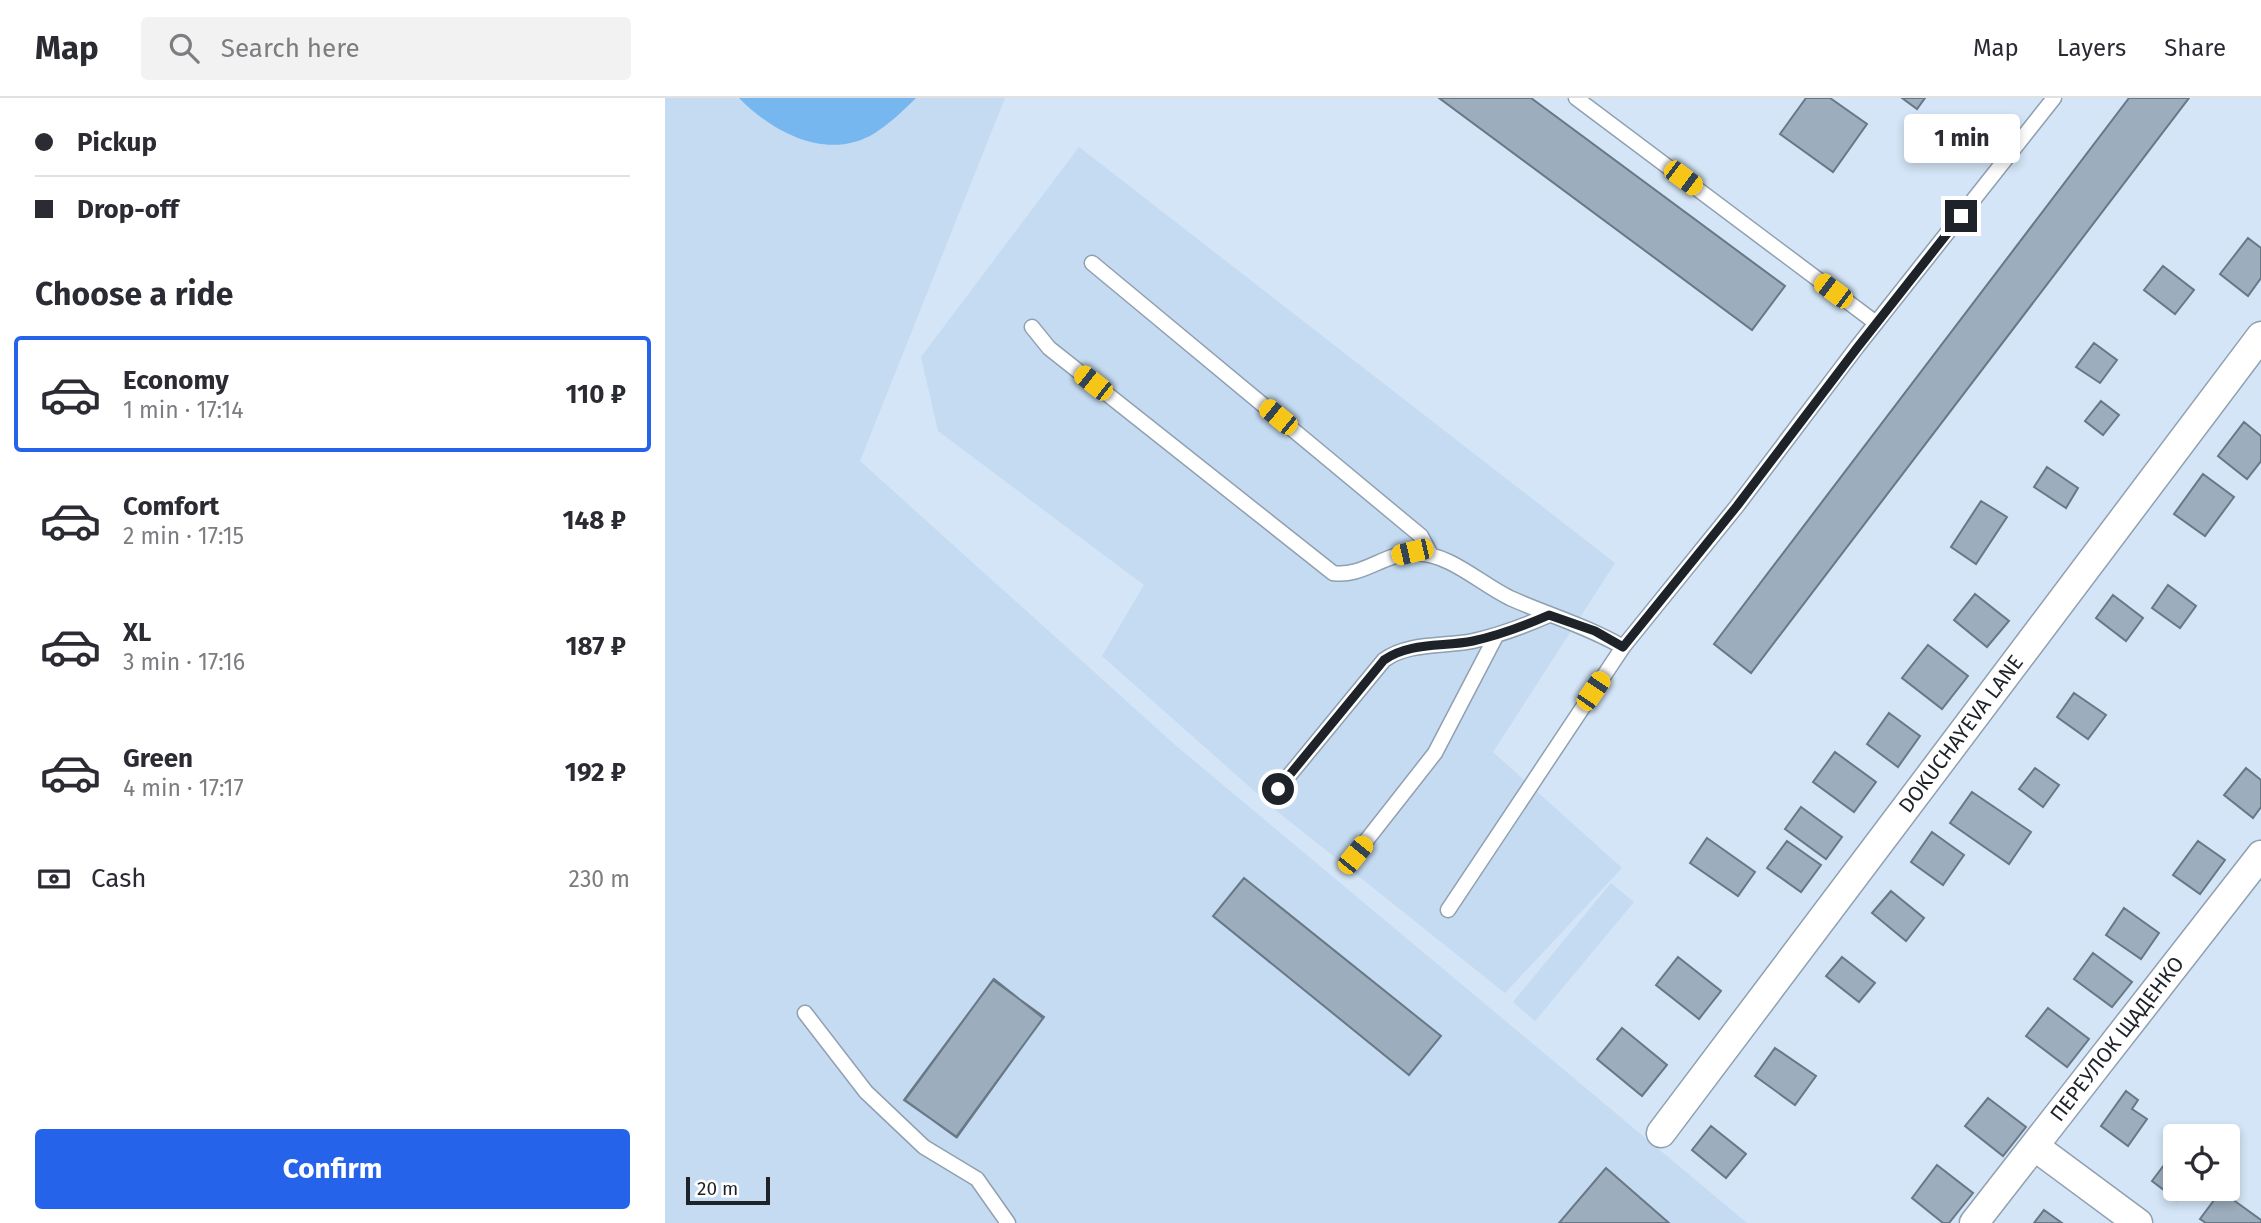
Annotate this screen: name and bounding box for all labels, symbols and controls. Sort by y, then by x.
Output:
search box [141,17,631,80]
text: Map [35,28,99,68]
icon: search [165,29,203,67]
text: Search here [221,33,360,64]
text: Map [1973,34,2019,62]
text: Layers [2057,34,2126,62]
text: Share [2164,34,2226,62]
callout: 1 min [1903,115,2019,164]
text: 1 min [1934,124,1990,152]
text: Pickup [77,127,157,158]
car [1660,157,1707,199]
text: Drop-off [77,194,179,225]
route end [1945,200,1977,232]
car [1810,270,1857,312]
text: Choose a ride [35,275,233,313]
car [1070,362,1117,404]
icon: car [39,363,102,426]
text: Economy [123,365,229,396]
text: 110 ₽ [565,379,626,410]
text: 1 min · 17:14 [123,396,243,424]
car [1256,396,1301,438]
icon: car [39,489,102,552]
text: Comfort [123,491,219,522]
text: 148 ₽ [563,505,626,536]
text: 2 min · 17:15 [123,522,244,550]
car [1390,537,1435,567]
icon: car [39,615,102,678]
text: XL [123,617,151,648]
text: 187 ₽ [565,631,626,662]
text: 3 min · 17:16 [123,648,245,676]
street label: DOKUCHAYEVA LANE [1893,650,2029,818]
car [1573,668,1614,714]
icon: car [39,741,102,804]
text: Green [123,743,193,774]
text: 192 ₽ [565,757,626,788]
route start [1262,773,1294,805]
text: 4 min · 17:17 [123,774,244,802]
car [1334,832,1377,878]
icon: cash [35,860,73,898]
text: Cash [91,863,147,894]
text: 230 m [569,865,630,893]
street label: ПЕРЕУЛОК ЩАДЕНКО [2044,951,2190,1127]
map controls [2163,1124,2240,1201]
button: locate [2163,1124,2240,1201]
button: Confirm [35,1129,630,1209]
scale bar [686,1174,770,1206]
text: 20 m [697,1177,738,1200]

